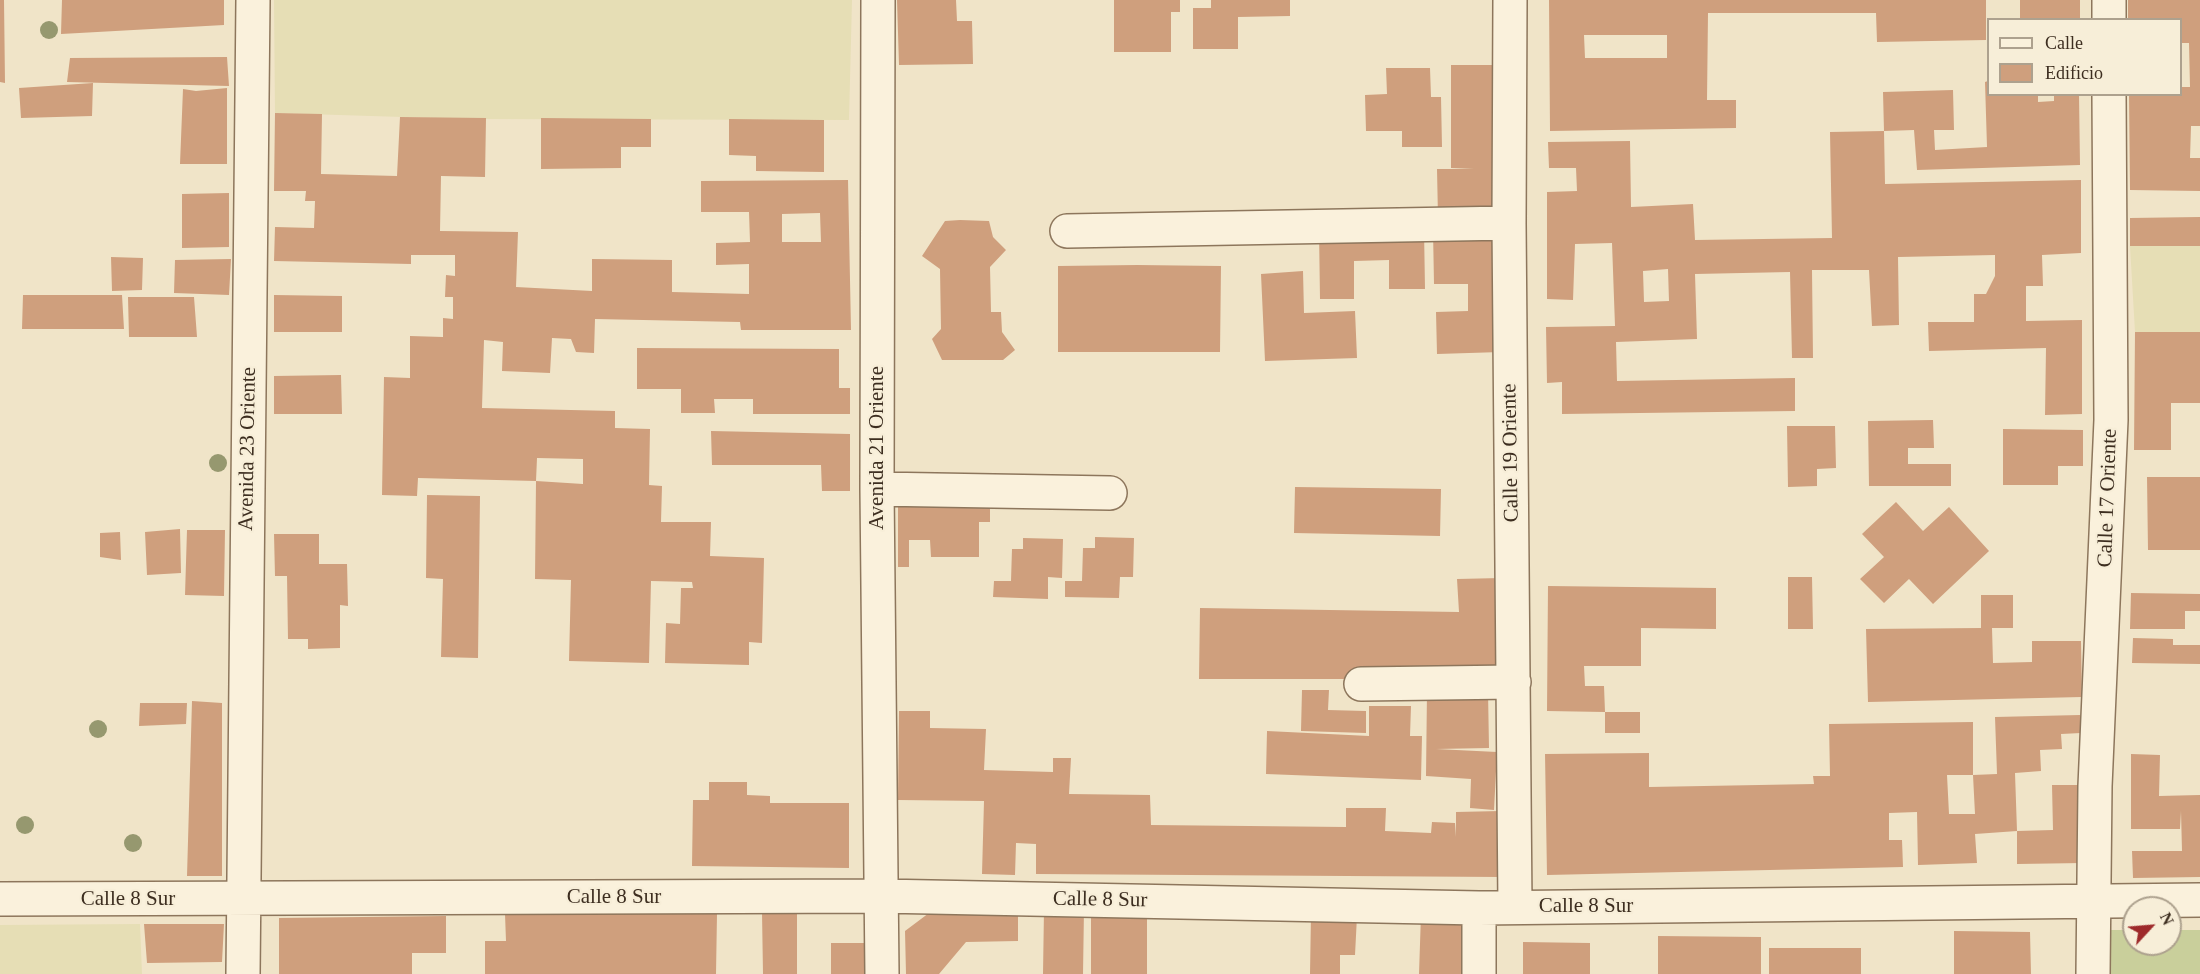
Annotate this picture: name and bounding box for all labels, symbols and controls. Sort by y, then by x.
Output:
legend [1987,18,2182,96]
text: Calle [2045,33,2083,53]
text: Edificio [2045,63,2103,83]
street label: Avenida 21 Oriente [864,366,890,530]
street label: Avenida 23 Oriente [234,367,262,531]
street label: Calle 19 Oriente [1497,383,1525,523]
street label: Calle 17 Oriente [2093,428,2123,568]
street label: Calle 8 Sur [567,884,661,910]
street label: Calle 8 Sur [81,886,175,912]
street label: Calle 8 Sur [1053,887,1147,913]
street label: Calle 8 Sur [1539,893,1633,919]
north arrow [2122,896,2182,956]
text: N [2157,910,2177,928]

